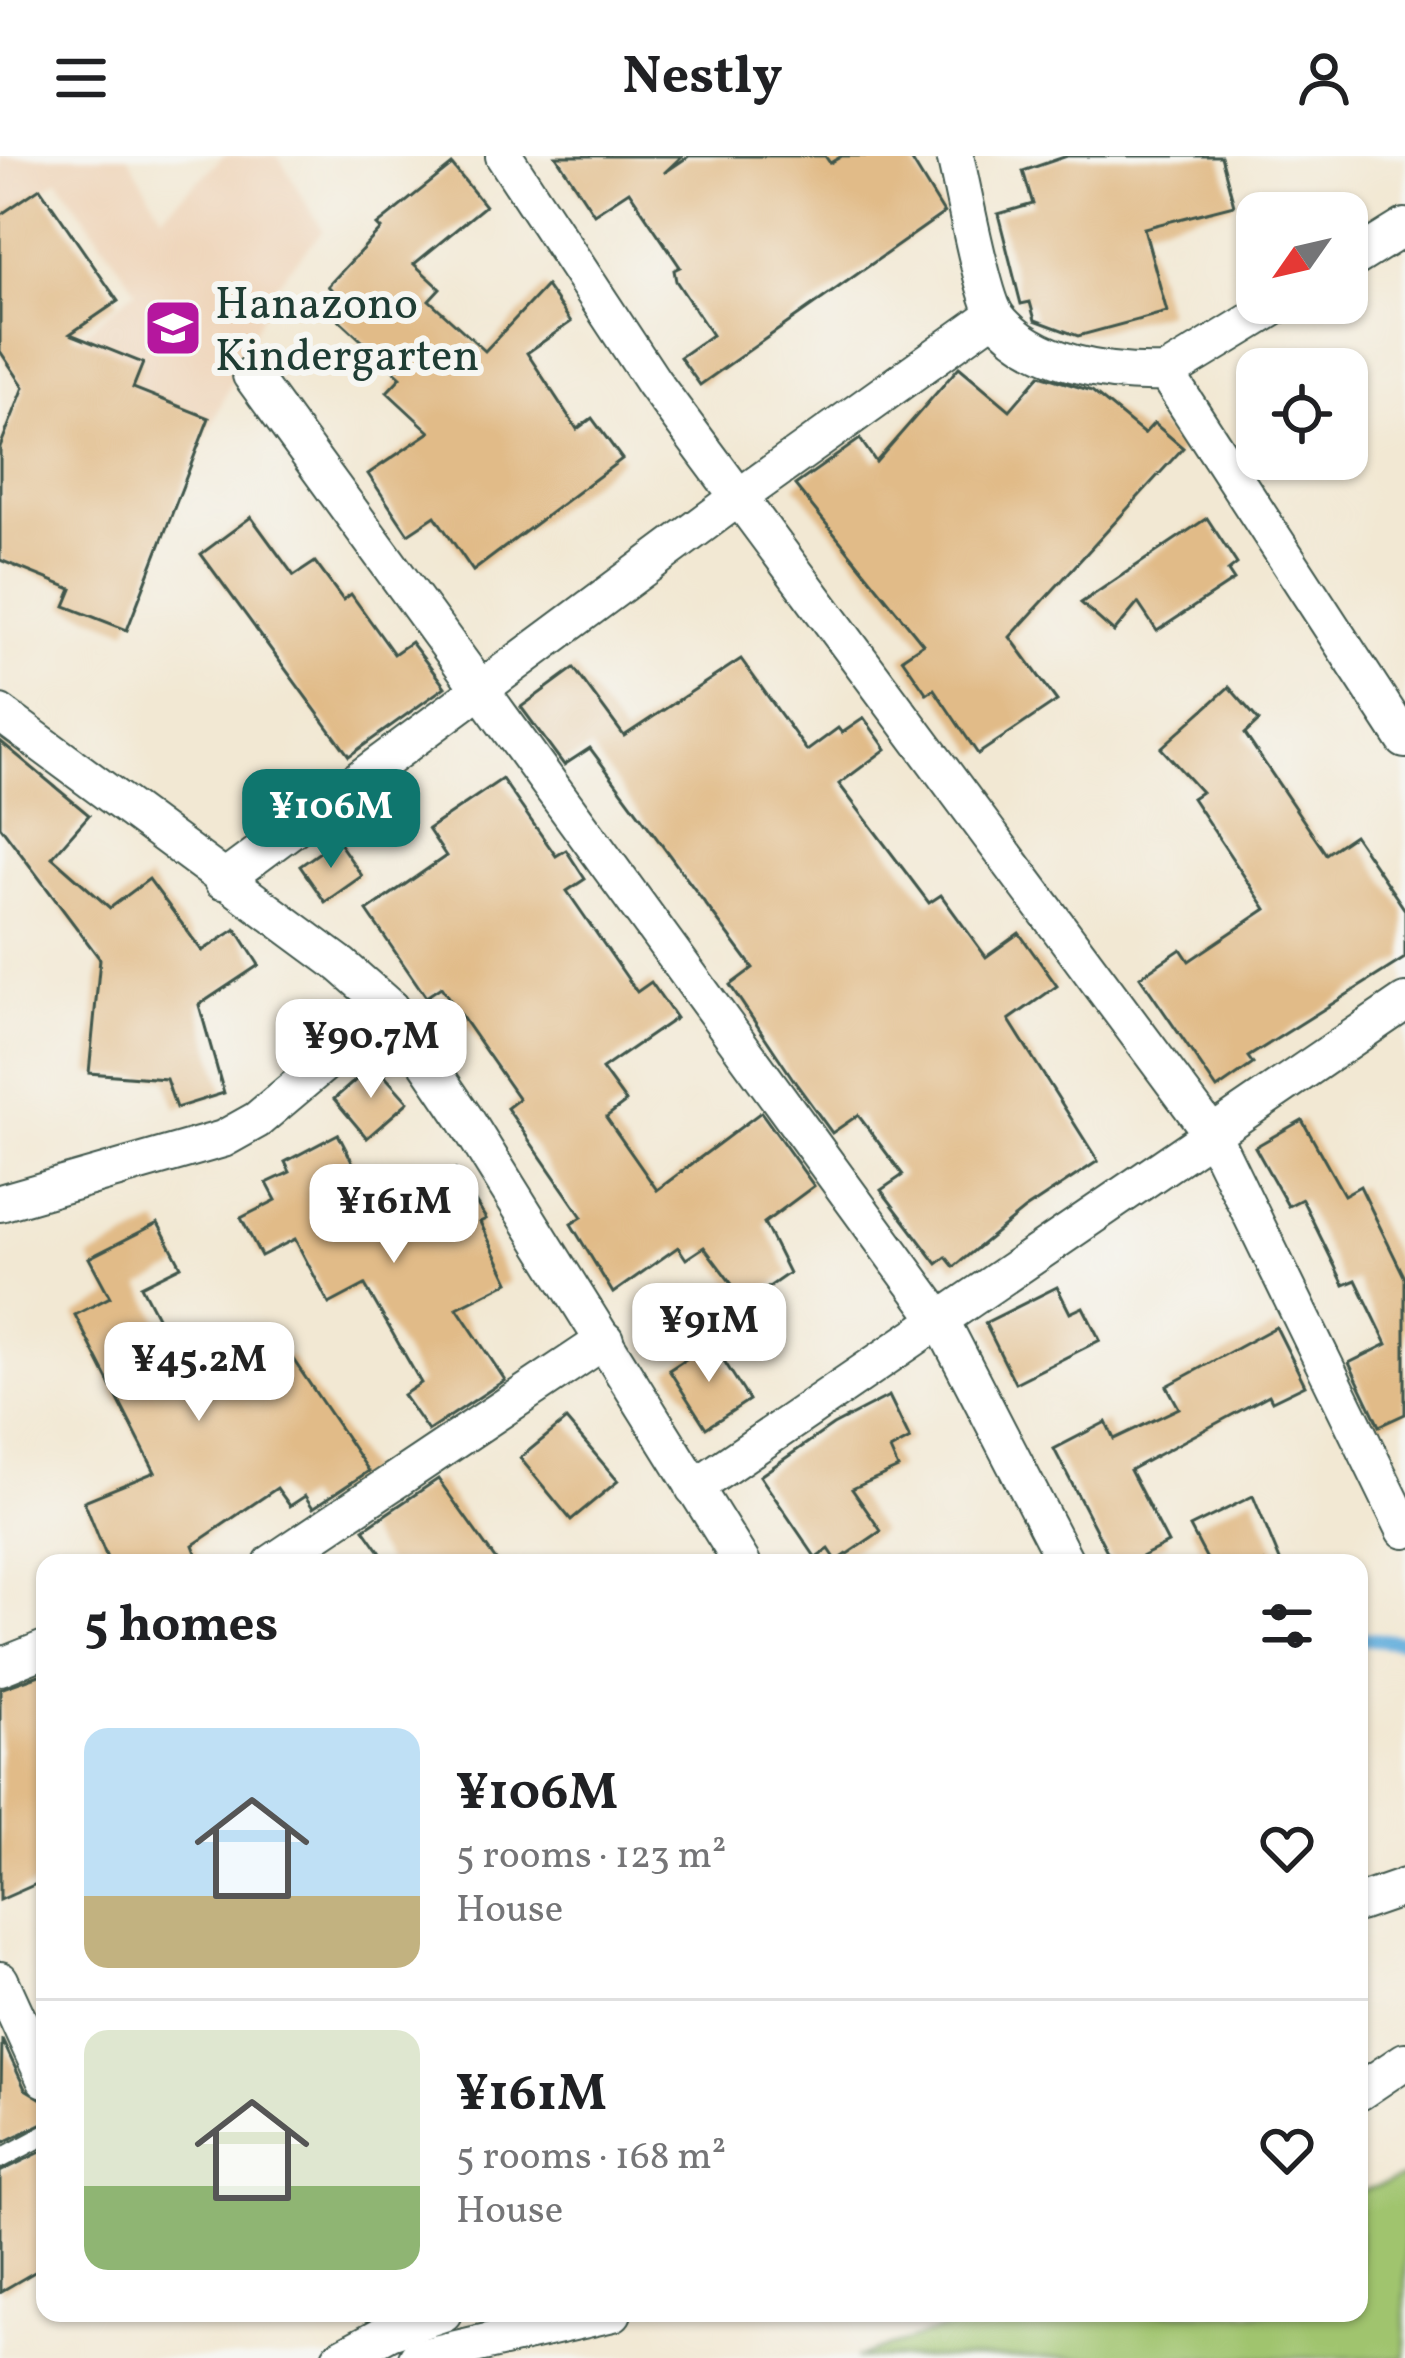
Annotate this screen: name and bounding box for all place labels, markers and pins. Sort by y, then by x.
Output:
place label: Hanazono Kindergarten [215,275,479,390]
school or university icon: Hanazono Kindergarten [142,297,204,359]
pin: ¥106M [247,769,415,871]
pin: ¥90.7M [273,999,469,1101]
pin: ¥161M [310,1164,478,1266]
pin: ¥91M [638,1283,780,1385]
pin: ¥45.2M [101,1322,297,1424]

